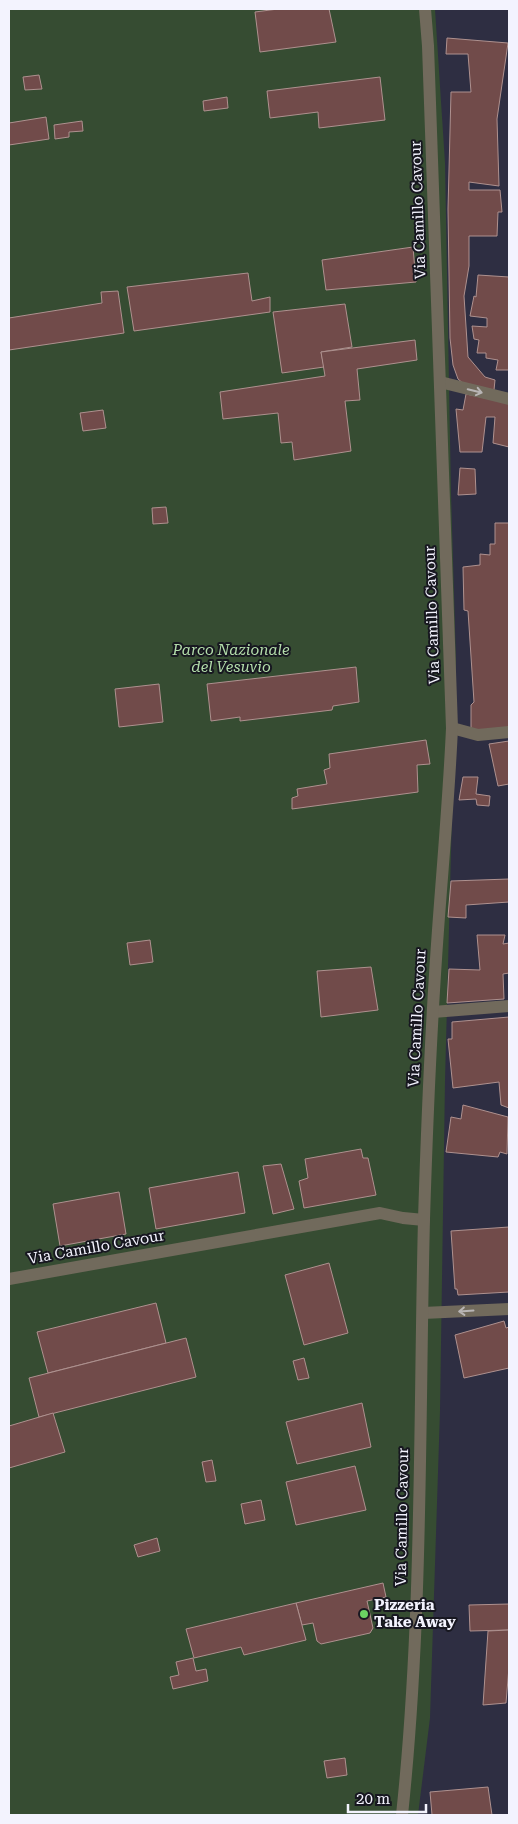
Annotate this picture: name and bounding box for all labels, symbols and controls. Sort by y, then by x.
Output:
street label: Via Camillo Cavour [407,141,429,279]
one-way arrow [466,387,482,396]
street label: Via Camillo Cavour [421,546,443,684]
park label: Parco Nazionale del Vesuvio [171,641,290,676]
street label: Via Camillo Cavour [404,948,430,1088]
street label: Via Camillo Cavour [26,1226,166,1268]
one-way arrow [458,1307,474,1316]
street label: Via Camillo Cavour [392,1448,412,1586]
place label: Pizzeria Take Away [374,1596,456,1631]
marker: Pizzeria Take Away [358,1608,370,1620]
scale bar [348,1782,426,1814]
text: 20 m [356,1790,391,1808]

